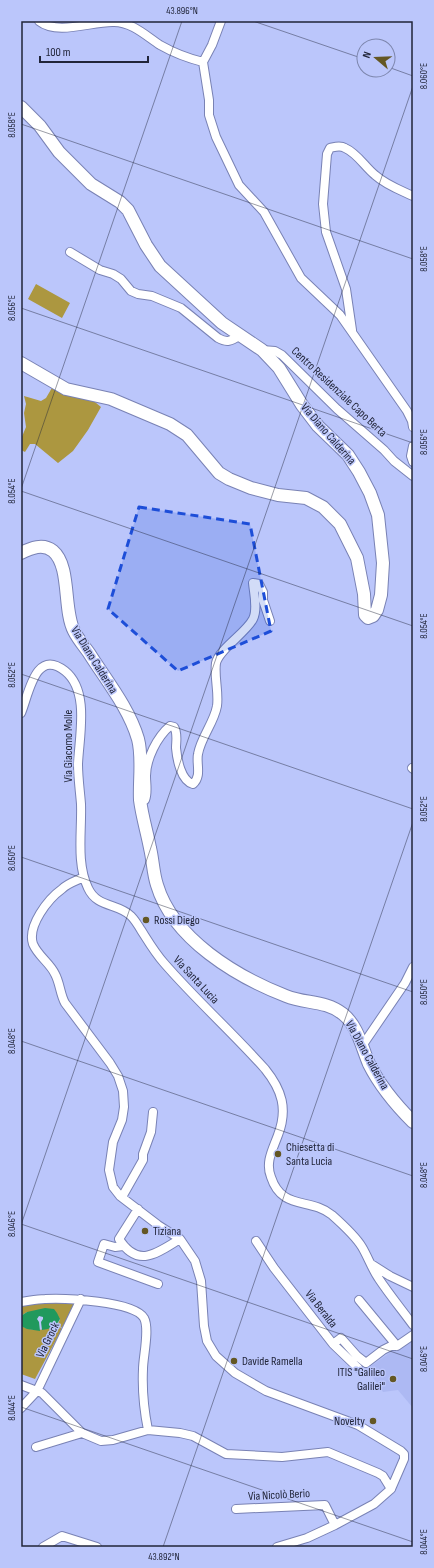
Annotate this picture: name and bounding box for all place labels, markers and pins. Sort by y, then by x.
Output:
place label: Rossi Diego [154,913,200,928]
marker: Rossi Diego [141,915,151,925]
place label: Chiesetta di Santa Lucia [286,1140,334,1169]
marker: Chiesetta di Santa Lucia [273,1149,283,1159]
place label: Tiziana [153,1224,181,1239]
marker: Tiziana [140,1226,150,1236]
place label: Davide Ramella [242,1354,303,1369]
marker: Davide Ramella [229,1356,239,1366]
place label: ITIS "Galileo Galilei" [337,1365,385,1394]
marker: ITIS "Galileo Galilei" [388,1374,398,1384]
place label: Novelty [334,1414,365,1429]
marker: Novelty [368,1416,378,1426]

